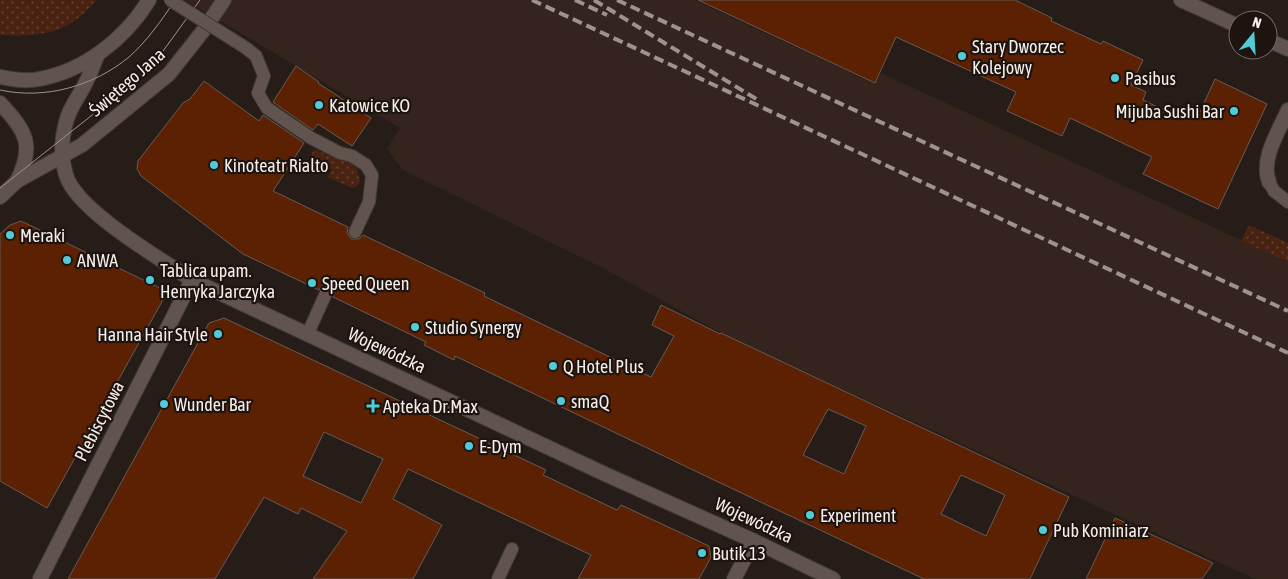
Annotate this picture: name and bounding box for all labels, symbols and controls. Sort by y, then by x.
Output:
north arrow [1228,10,1278,60]
text: N [1251,14,1263,32]
place label: Stary Dworzec Kolejowy [972,36,1064,78]
street label: Świętego Jana [85,44,169,120]
marker: Stary Dworzec Kolejowy [956,50,968,62]
place label: Pasibus [1125,68,1176,89]
marker: Pasibus [1109,72,1121,84]
place label: Katowice KO [329,95,410,116]
marker: Katowice KO [313,99,325,111]
place label: Mijuba Sushi Bar [1115,101,1225,122]
marker: Mijuba Sushi Bar [1228,105,1240,117]
place label: Kinoteatr Rialto [224,155,328,176]
marker: Kinoteatr Rialto [208,159,220,171]
place label: Meraki [20,225,65,246]
marker: Meraki [4,229,16,241]
place label: ANWA [77,250,118,271]
marker: ANWA [61,254,73,266]
place label: Tablica upam. Henryka Jarczyka [160,260,275,302]
place label: Speed Queen [322,273,409,294]
marker: Tablica upam. Henryka Jarczyka [144,274,156,286]
marker: Speed Queen [306,277,318,289]
place label: Studio Synergy [425,317,522,338]
marker: Studio Synergy [409,321,421,333]
street label: Wojewódzka [345,323,429,377]
place label: Hanna Hair Style [97,324,208,345]
marker: Hanna Hair Style [212,328,224,340]
place label: Q Hotel Plus [563,356,644,377]
marker: Q Hotel Plus [547,360,559,372]
street label: Plebiscytowa [70,378,128,464]
place label: smaQ [571,391,610,412]
place label: Wunder Bar [174,394,252,415]
marker: smaQ [555,395,567,407]
place label: Apteka Dr.Max [383,396,478,417]
marker: Wunder Bar [158,398,170,410]
marker: Apteka Dr.Max [367,400,379,412]
place label: E-Dym [479,436,522,457]
marker: E-Dym [463,440,475,452]
street label: Wojewódzka [712,493,796,547]
place label: Experiment [820,505,896,526]
marker: Experiment [804,509,816,521]
place label: Pub Kominiarz [1053,520,1149,541]
marker: Pub Kominiarz [1037,524,1049,536]
place label: Butik 13 [712,543,766,564]
marker: Butik 13 [696,547,708,559]

